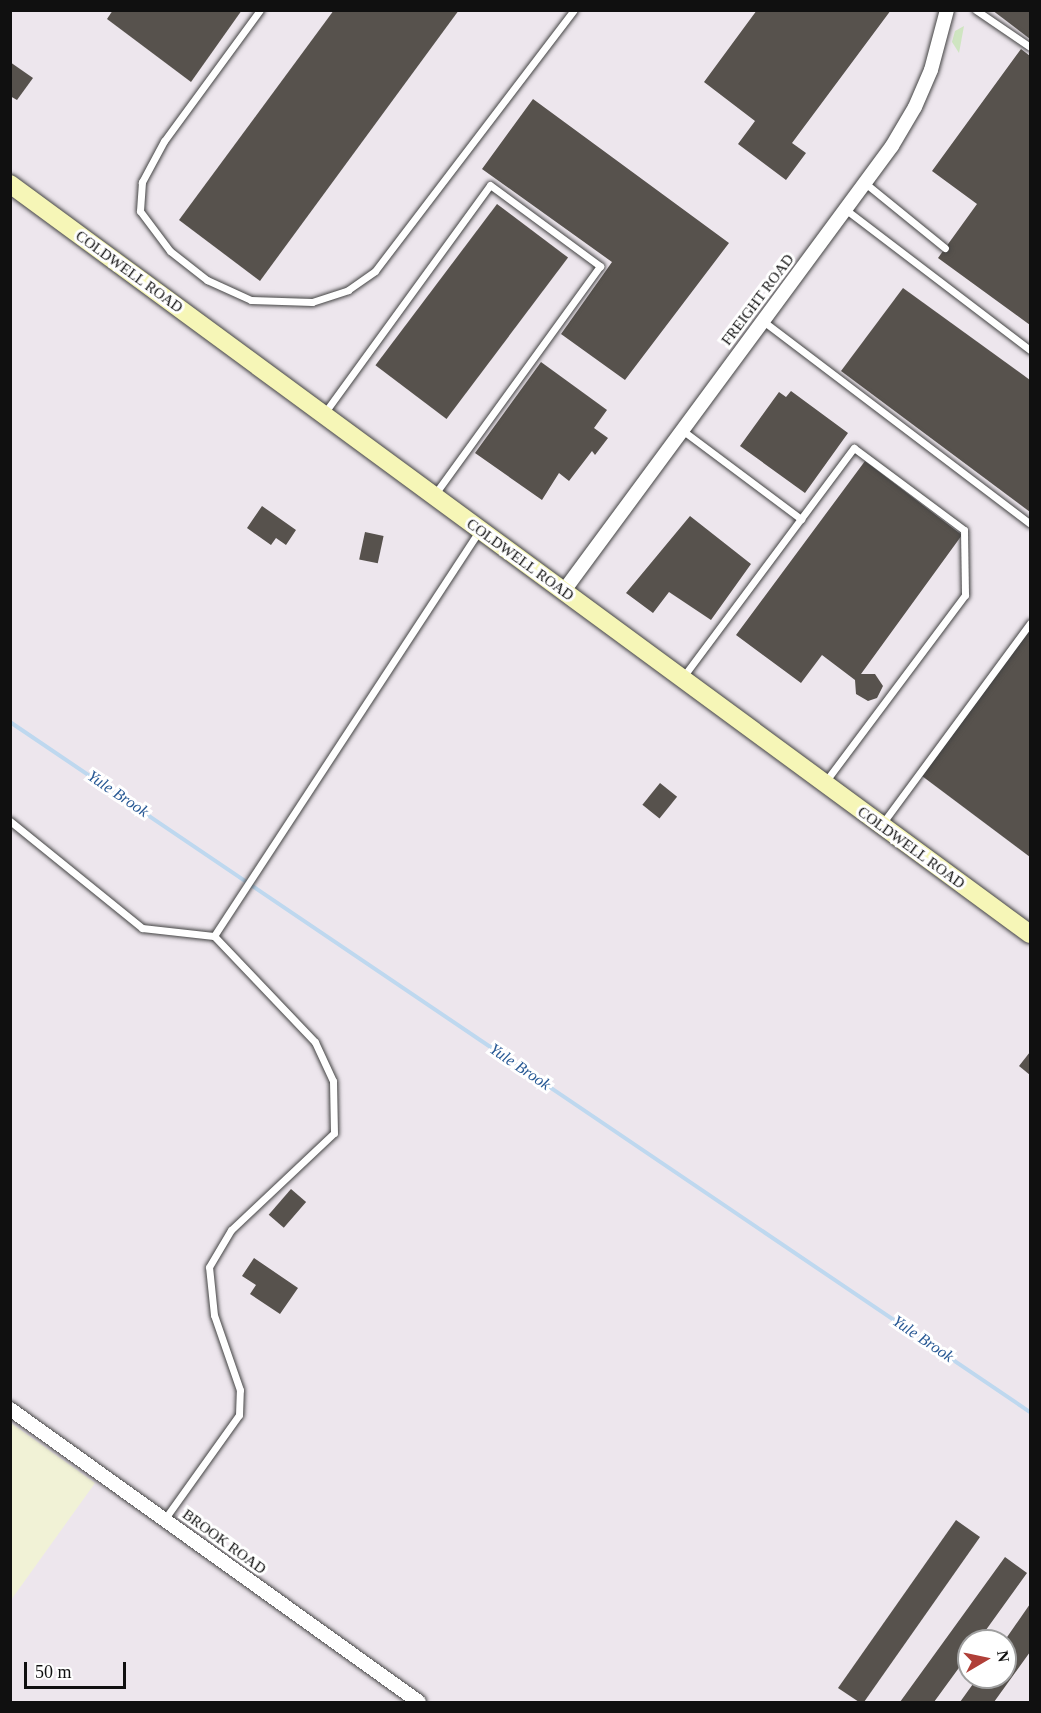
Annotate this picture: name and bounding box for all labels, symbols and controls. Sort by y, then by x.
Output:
street label: COLDWELL ROAD [72,227,186,317]
street label: FREIGHT ROAD [718,251,798,349]
street label: COLDWELL ROAD [463,515,577,605]
water label: Yule Brook [84,767,152,821]
street label: COLDWELL ROAD [854,803,968,893]
water label: Yule Brook [486,1040,554,1094]
water label: Yule Brook [889,1312,957,1366]
street label: BROOK ROAD [179,1506,269,1578]
north arrow [957,1629,1017,1689]
text: N [994,1649,1013,1663]
scale bar [27,1650,129,1688]
text: 50 m [35,1662,72,1682]

